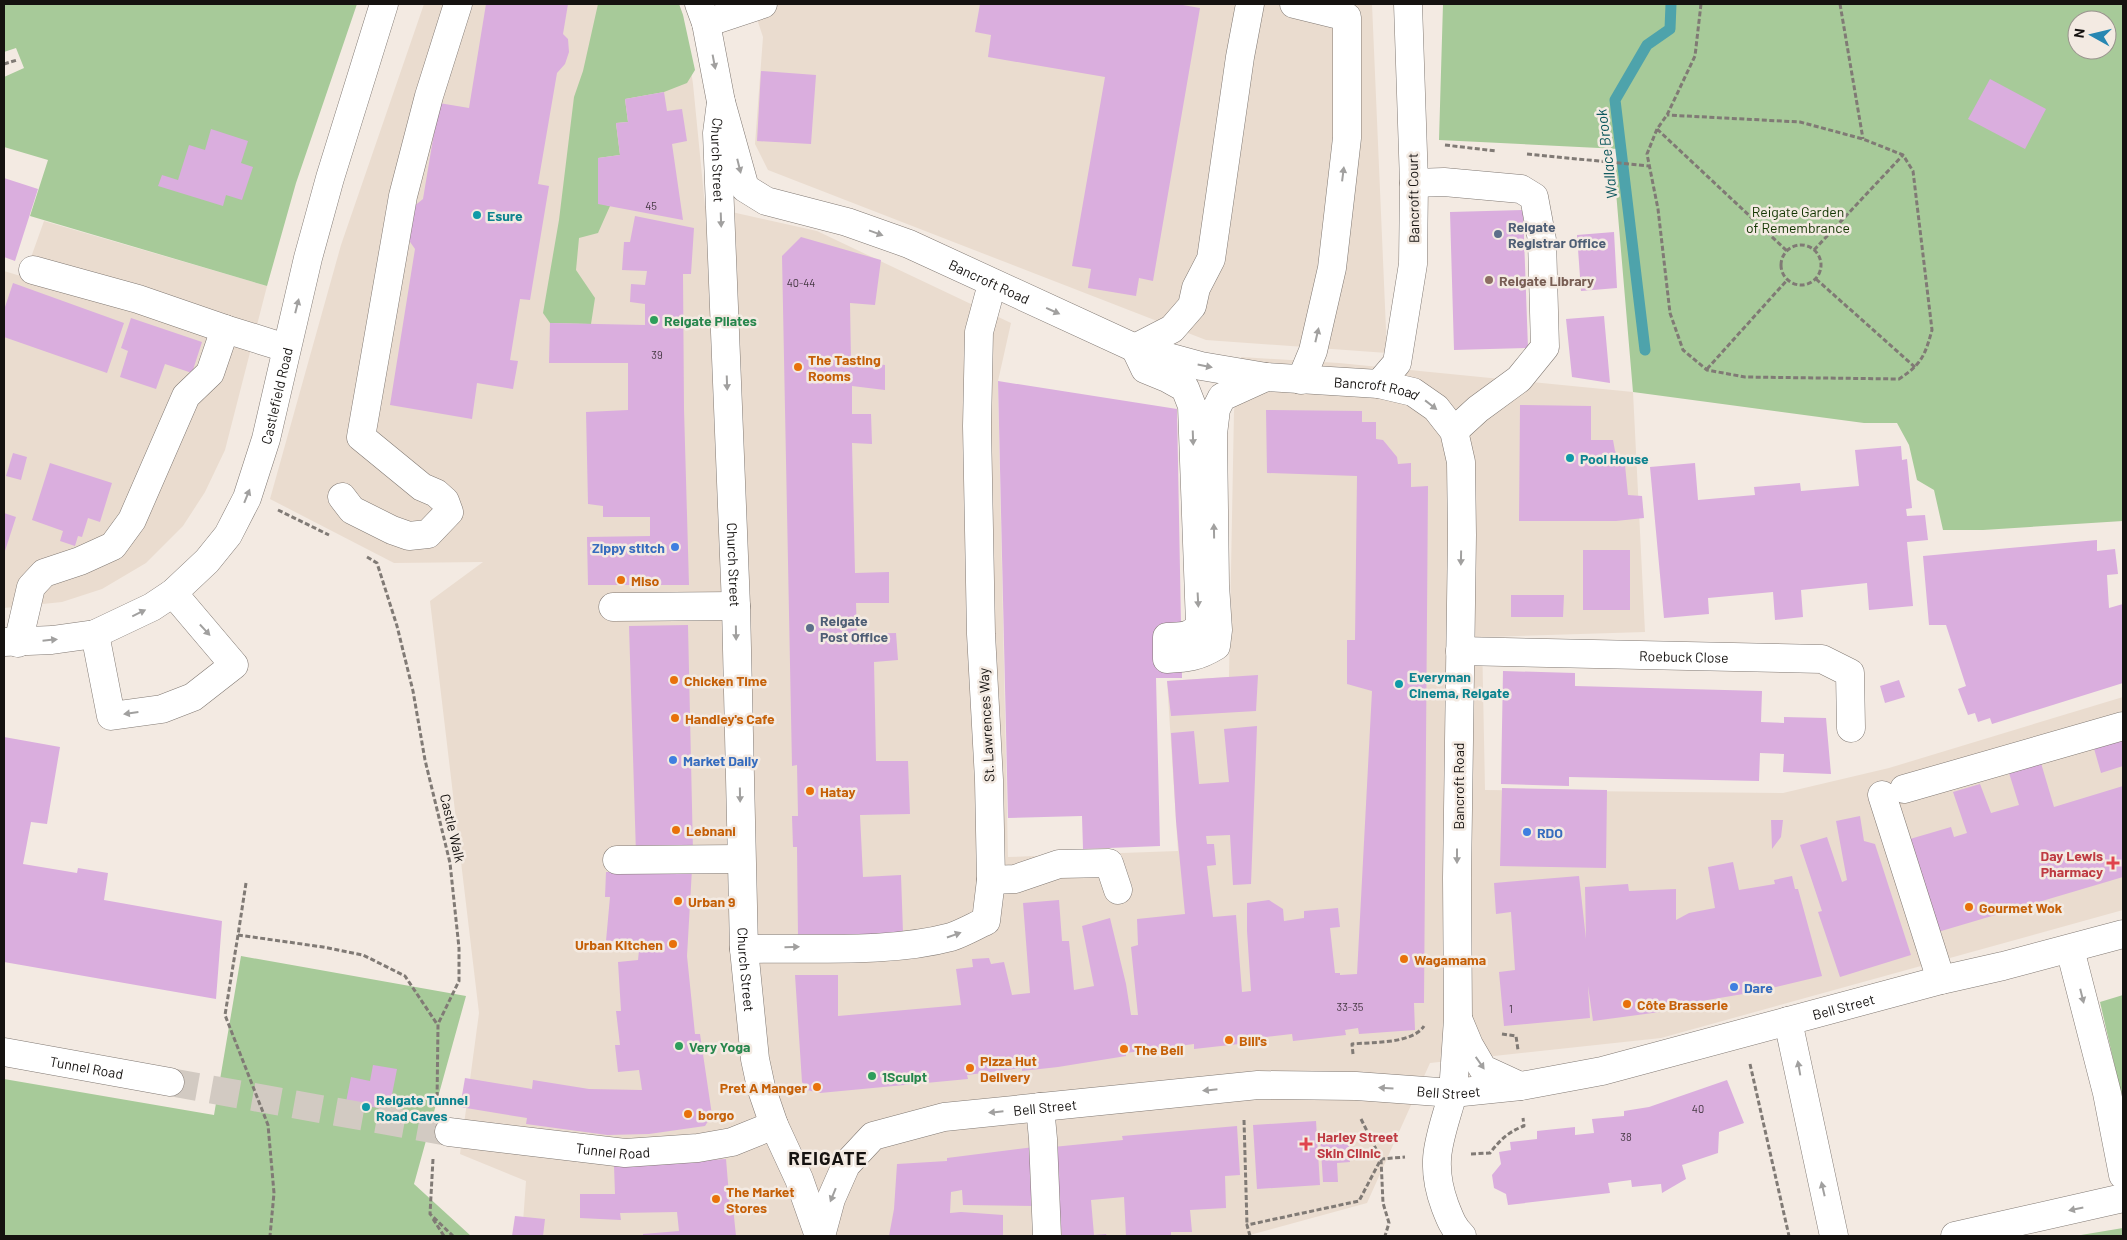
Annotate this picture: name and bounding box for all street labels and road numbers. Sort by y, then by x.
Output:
street label: Church Street [708,117,728,203]
street label: Bancroft Court [1404,153,1422,243]
street label: Bancroft Road [946,255,1033,307]
street label: Castlefield Road [256,346,296,446]
street label: Bancroft Road [1333,373,1423,403]
street label: Church Street [724,522,745,607]
street label: Roebuck Close [1639,646,1729,665]
street label: St. Lawrences Way [974,667,997,783]
street label: Bancroft Road [1450,743,1467,829]
street label: Castle Walk [437,792,469,864]
street label: Church Street [735,927,759,1012]
street label: Bell Street [1810,990,1876,1023]
street label: Tunnel Road [49,1052,125,1082]
street label: Bell Street [1416,1082,1481,1102]
street label: Bell Street [1012,1095,1077,1118]
street label: Tunnel Road [575,1139,650,1162]

